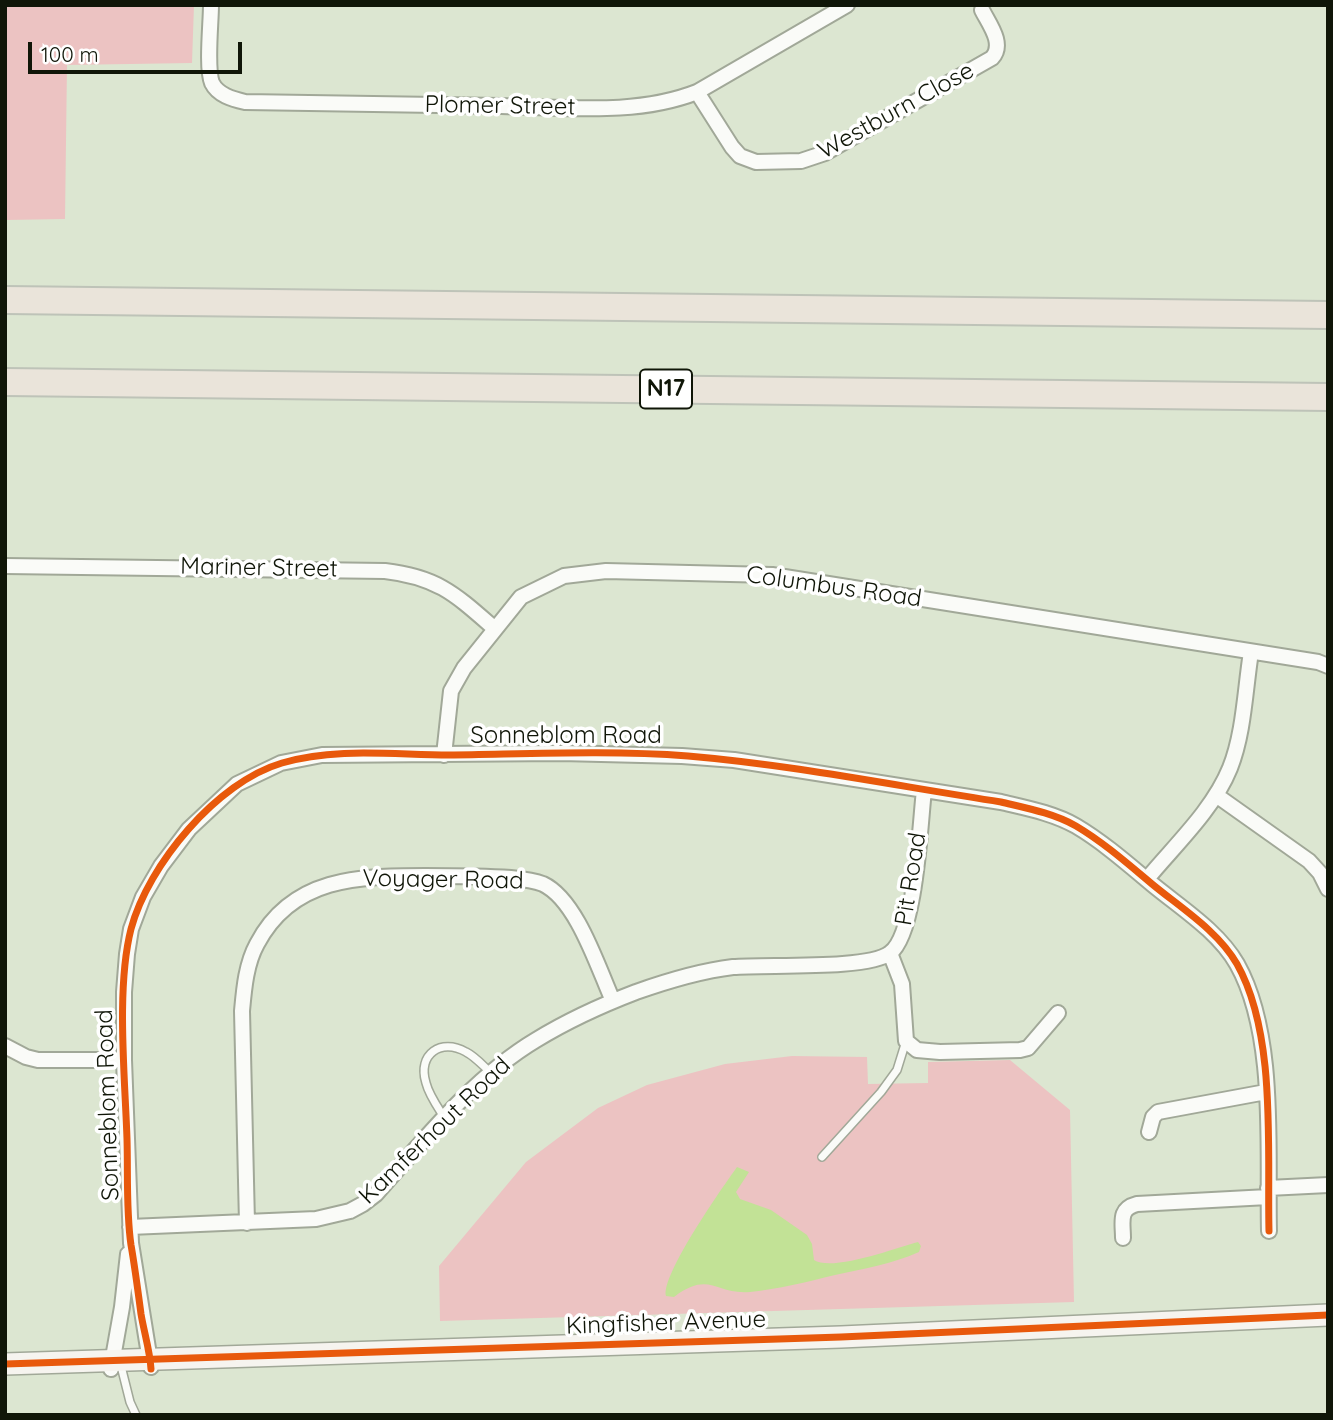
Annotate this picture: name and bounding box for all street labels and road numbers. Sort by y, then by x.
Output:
street label: Westburn Close [813,56,979,166]
street label: Plomer Street [424,90,576,122]
road number: N17 [640,370,692,408]
street label: Mariner Street [180,552,338,584]
street label: Columbus Road [745,560,923,614]
street label: Sonneblom Road [470,722,662,750]
street label: Pit Road [889,830,933,928]
street label: Voyager Road [362,864,524,896]
street label: Sonneblom Road [90,1009,126,1201]
street label: Kamferhout Road [353,1051,517,1211]
street label: Kingfisher Avenue [565,1305,767,1341]

